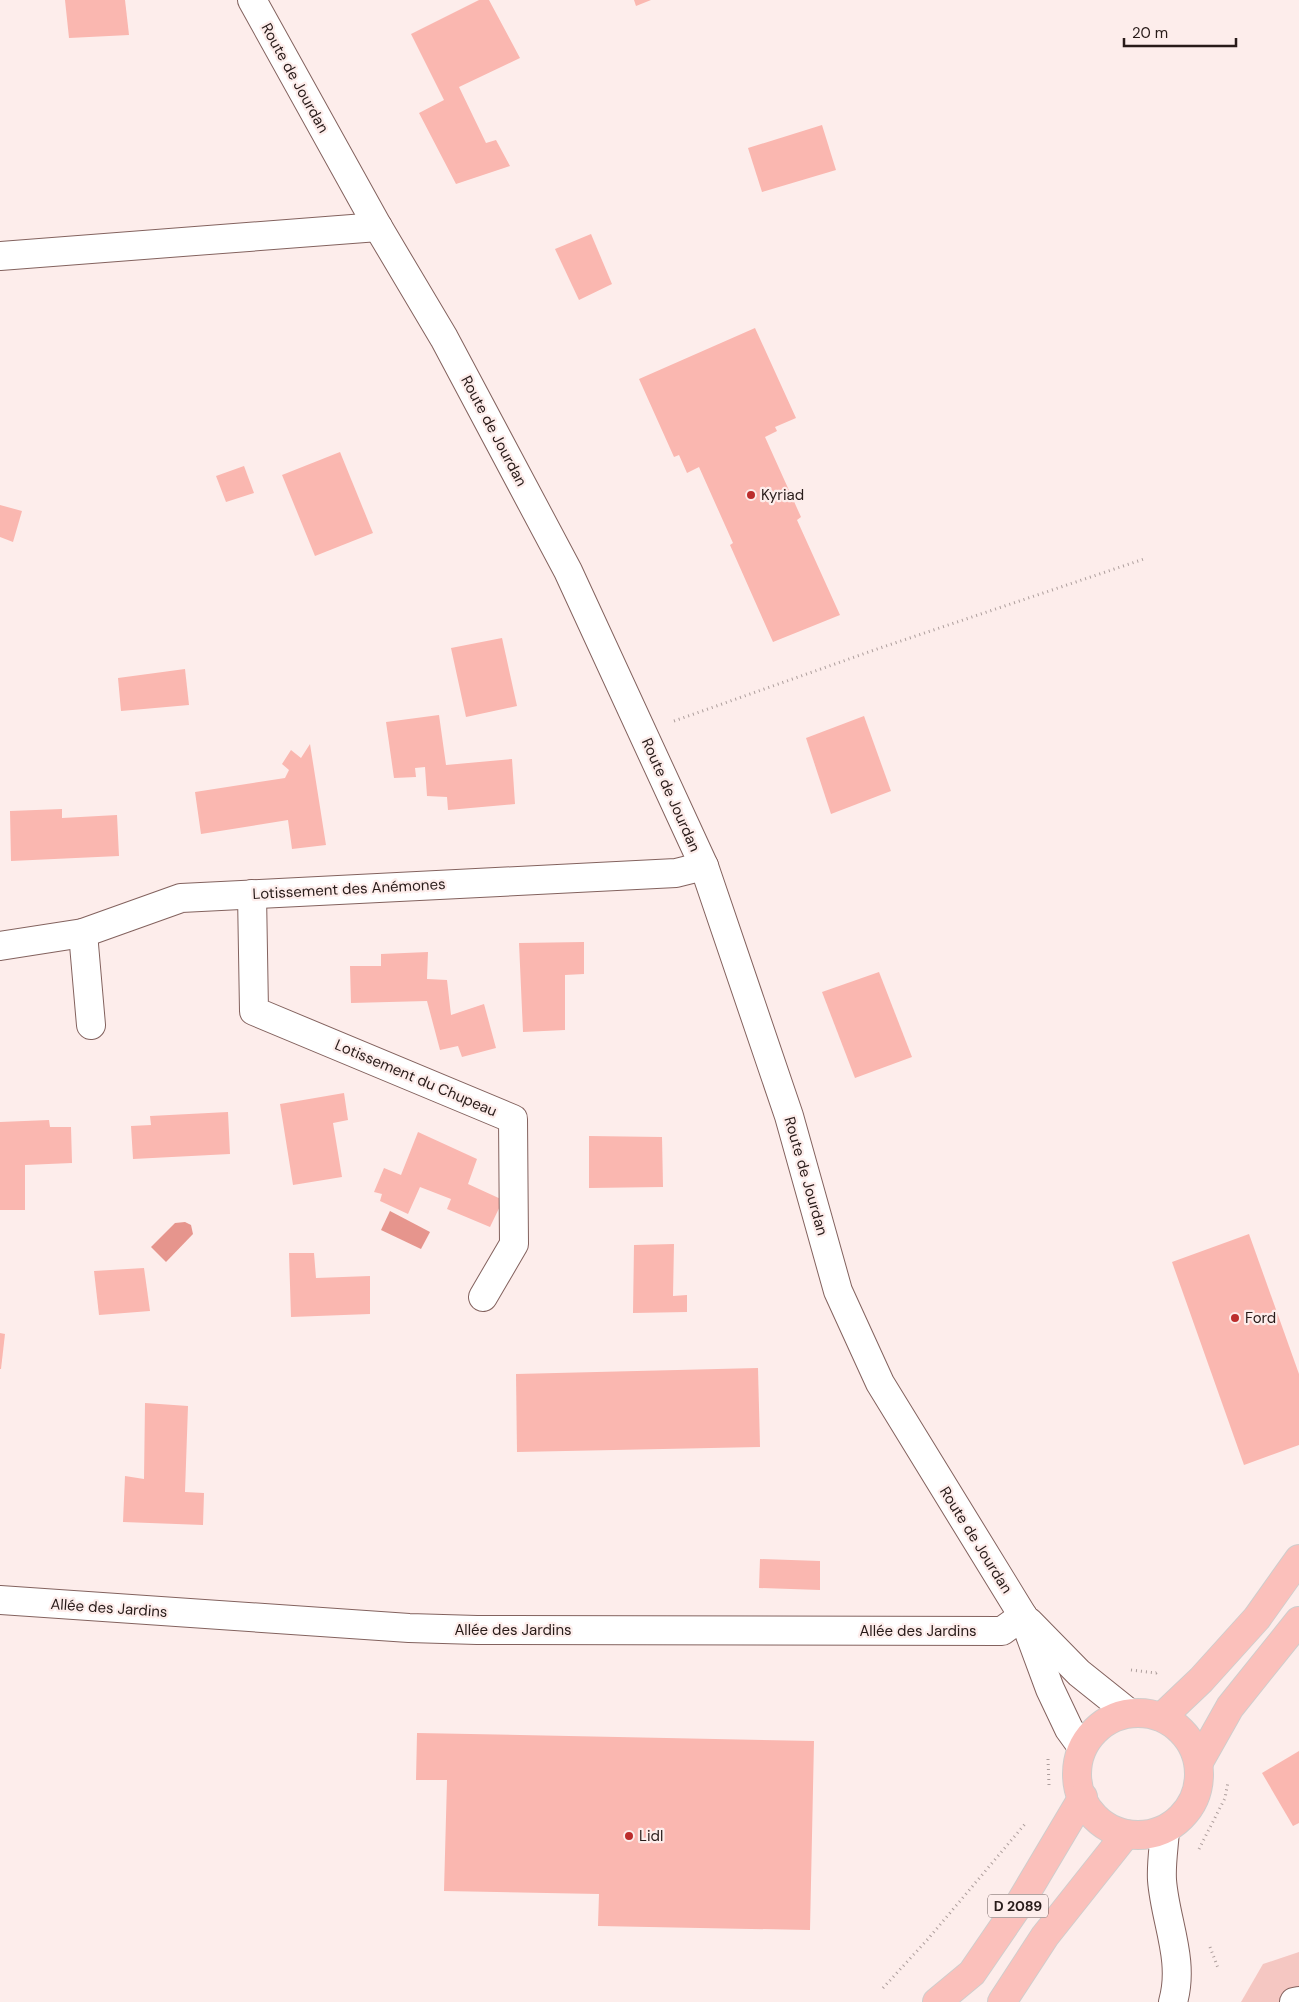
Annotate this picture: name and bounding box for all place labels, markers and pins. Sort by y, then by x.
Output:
place label: Kyriad [761,485,804,505]
marker: Kyriad [745,489,757,501]
place label: Ford [1245,1308,1276,1328]
marker: Ford [1229,1312,1241,1324]
place label: Lidl [639,1826,663,1846]
marker: Lidl [623,1830,635,1842]

